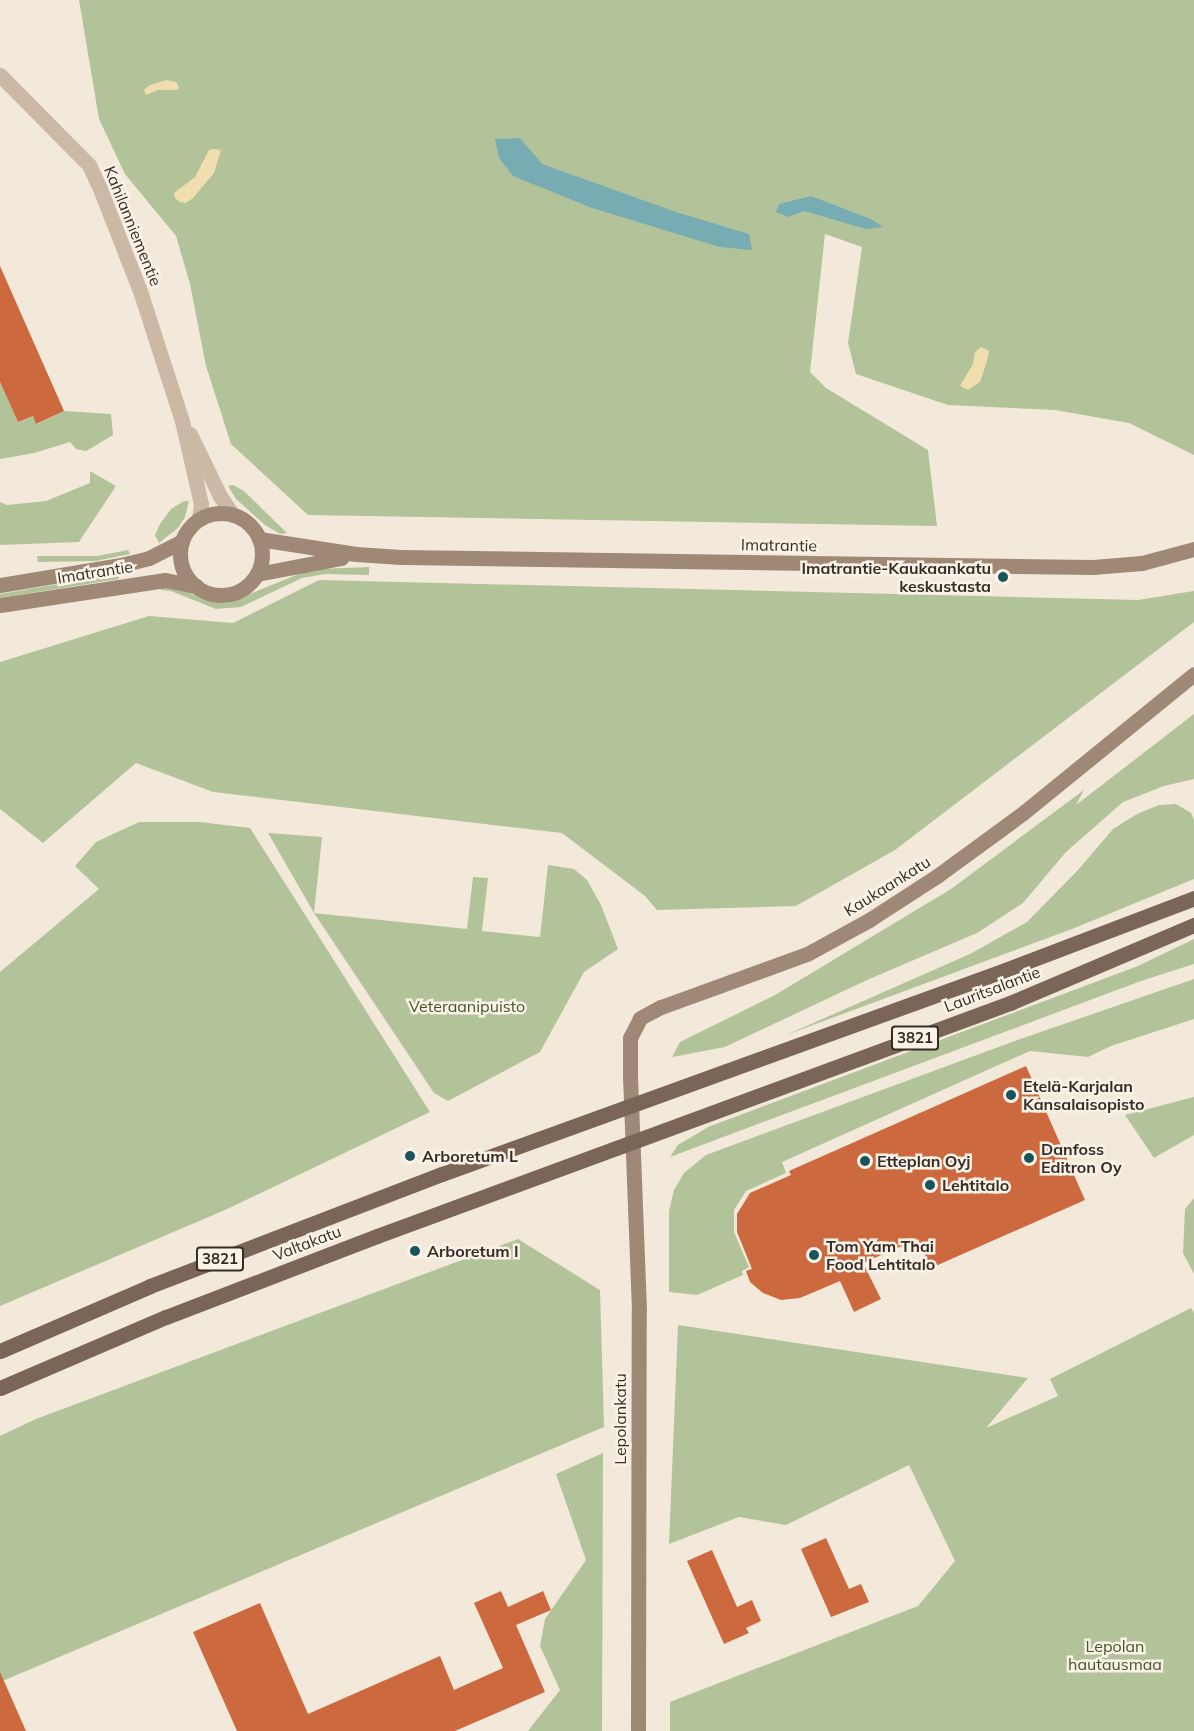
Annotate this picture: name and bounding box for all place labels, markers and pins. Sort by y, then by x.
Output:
place label: Imatrantie-Kaukaankatu keskustasta [801,558,991,596]
marker: Imatrantie-Kaukaankatu keskustasta [996,570,1010,584]
place label: Etelä-Karjalan Kansalaisopisto [1023,1076,1144,1114]
marker: Etelä-Karjalan Kansalaisopisto [1004,1088,1018,1102]
place label: Danfoss Editron Oy [1041,1139,1122,1177]
place label: Arboretum L [422,1146,518,1166]
marker: Arboretum L [403,1149,417,1163]
place label: Etteplan Oyj [877,1151,970,1171]
marker: Danfoss Editron Oy [1022,1151,1036,1165]
marker: Etteplan Oyj [858,1154,872,1168]
place label: Lehtitalo [942,1175,1009,1195]
marker: Lehtitalo [923,1178,937,1192]
place label: Tom Yam Thai Food Lehtitalo [826,1236,935,1274]
place label: Arboretum I [427,1241,518,1261]
marker: Arboretum I [408,1244,422,1258]
marker: Tom Yam Thai Food Lehtitalo [807,1248,821,1262]

